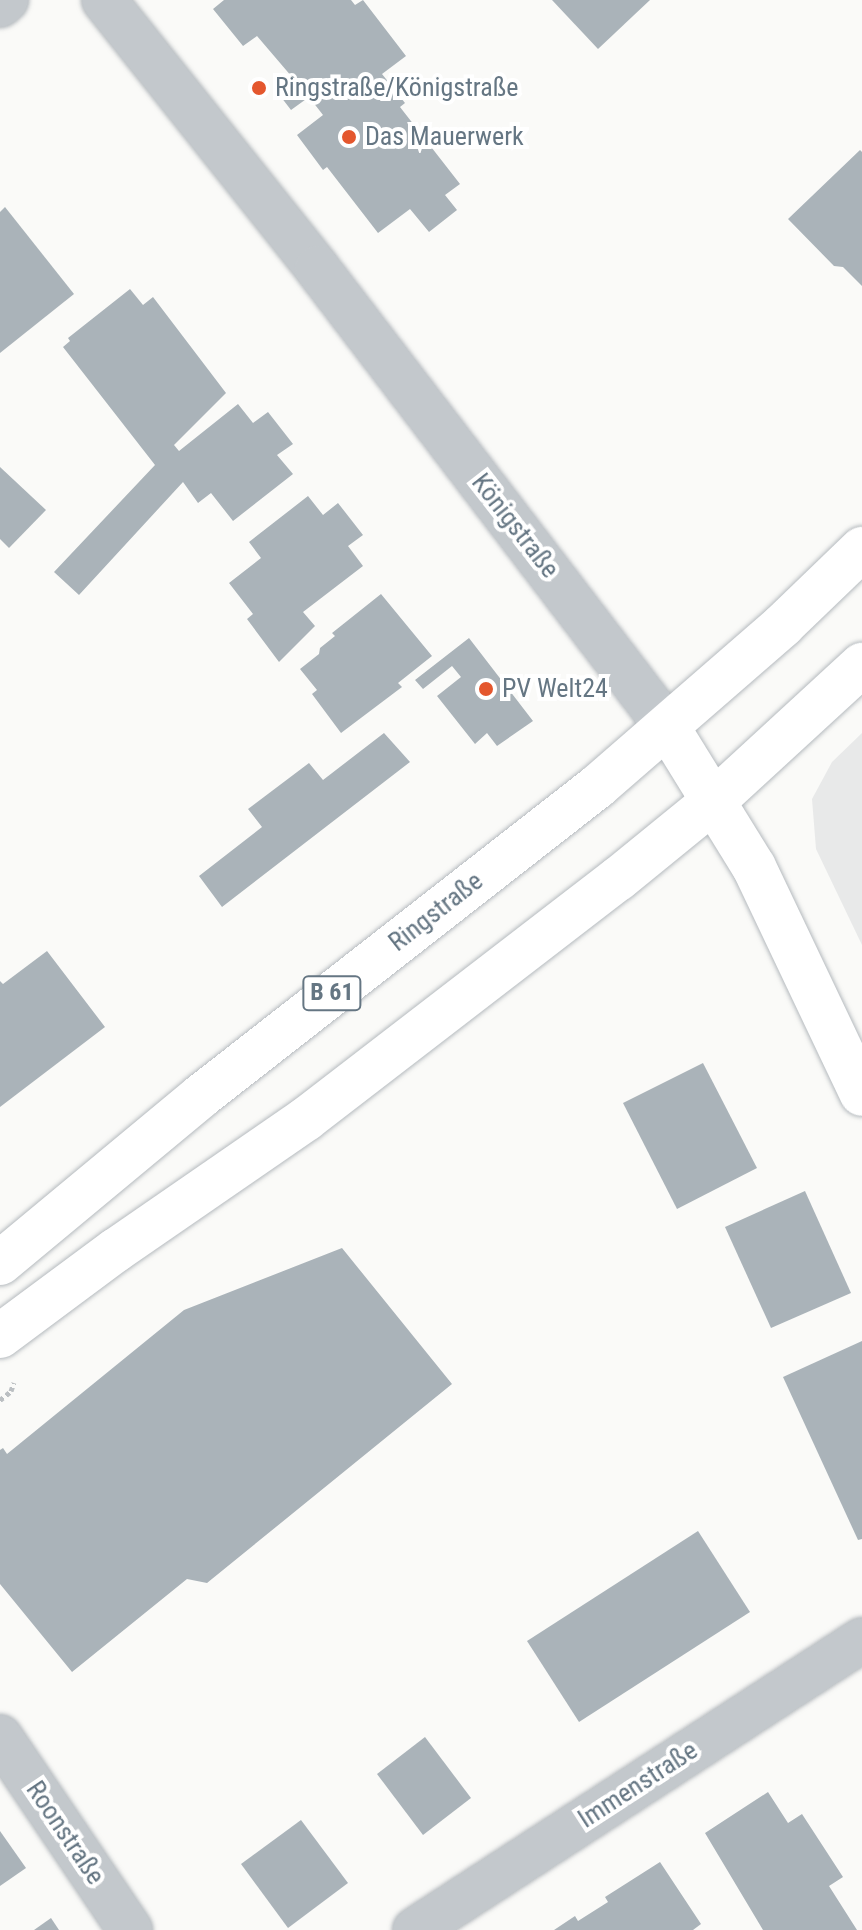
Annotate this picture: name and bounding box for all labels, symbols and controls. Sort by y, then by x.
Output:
place label: Ringstraße/Königstraße [275,72,518,104]
marker: Ringstraße/Königstraße [250,79,268,97]
place label: Das Mauerwerk [365,121,524,153]
marker: Das Mauerwerk [340,128,358,146]
street label: Königstraße [465,468,565,584]
place label: PV Welt24 [502,673,608,705]
marker: PV Welt24 [477,680,495,698]
street label: Ringstraße [383,866,489,958]
road number: B 61 [302,973,362,1013]
street label: Immenstraße [573,1735,703,1835]
street label: Roonstraße [19,1775,111,1891]

